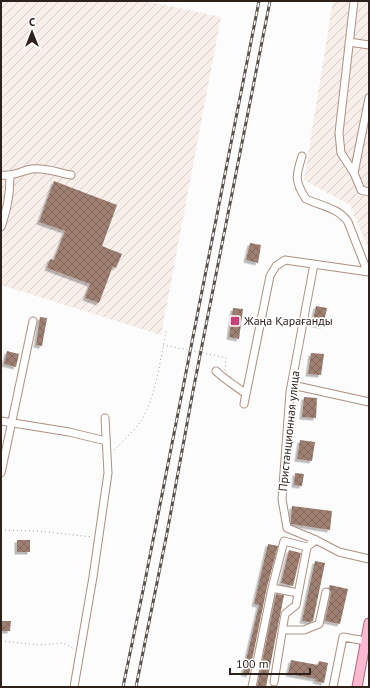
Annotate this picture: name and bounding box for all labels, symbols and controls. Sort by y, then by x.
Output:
north arrow [12,12,52,52]
text: С [29,15,35,29]
place label: Жаңа Қарағанды [243,313,333,328]
marker: Жаңа Қарағанды [229,315,241,327]
street label: Пристанционная улица [275,370,302,492]
scale bar [230,650,310,676]
text: 100 m [236,656,269,671]

